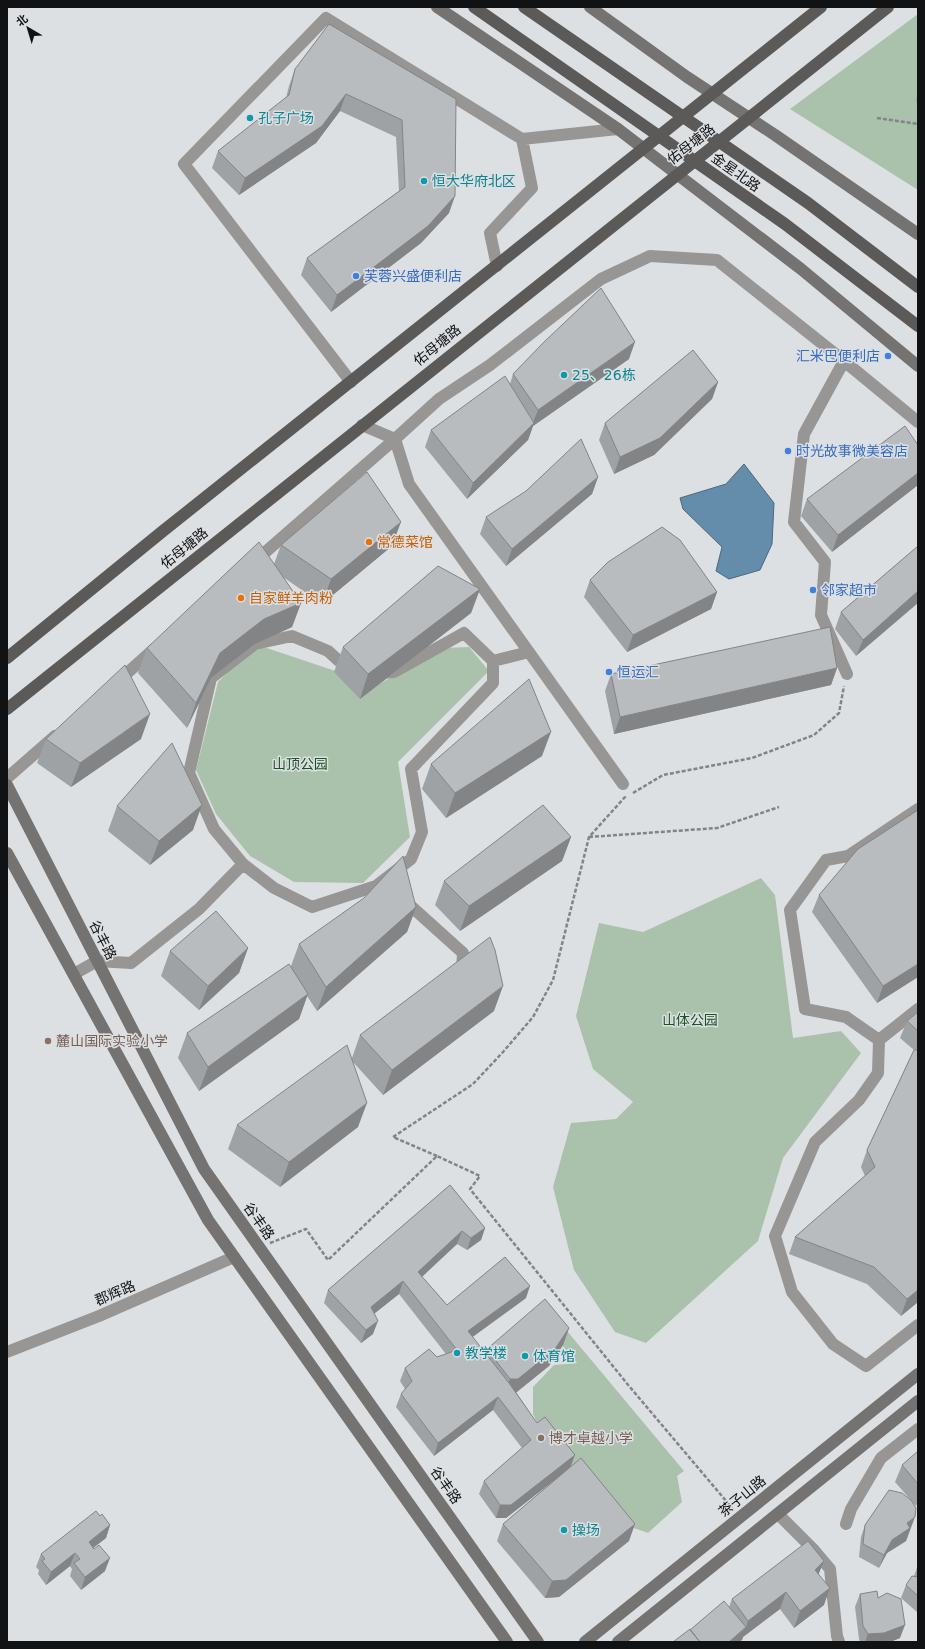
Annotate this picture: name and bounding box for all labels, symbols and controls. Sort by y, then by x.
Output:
north arrow [8,8,48,48]
text: 北 [14,12,30,29]
place label: 孔子广场 [258,110,314,126]
marker: 孔子广场 [245,113,255,123]
street label: 佑母塘路 [664,120,718,168]
street label: 金星北路 [708,149,764,195]
place label: 恒大华府北区 [432,173,516,189]
marker: 恒大华府北区 [419,176,429,186]
place label: 芙蓉兴盛便利店 [364,268,462,284]
marker: 芙蓉兴盛便利店 [351,271,361,281]
street label: 佑母塘路 [410,321,464,369]
place label: 汇米巴便利店 [796,348,880,364]
marker: 汇米巴便利店 [883,351,893,361]
place label: 25、26栋 [572,367,636,383]
marker: 25、26栋 [559,370,569,380]
place label: 时光故事微美容店 [796,443,908,459]
marker: 时光故事微美容店 [783,446,793,456]
street label: 佑母塘路 [157,524,211,572]
place label: 常德菜馆 [377,534,433,550]
marker: 常德菜馆 [364,537,374,547]
place label: 邻家超市 [821,582,877,598]
marker: 邻家超市 [808,585,818,595]
place label: 自家鲜羊肉粉 [249,590,333,606]
marker: 自家鲜羊肉粉 [236,593,246,603]
place label: 恒运汇 [617,664,659,680]
marker: 恒运汇 [604,667,614,677]
park label: 山顶公园 [272,756,328,772]
street label: 谷丰路 [86,918,120,962]
park label: 山体公园 [662,1012,718,1028]
place label: 麓山国际实验小学 [56,1033,168,1049]
marker: 麓山国际实验小学 [43,1036,53,1046]
street label: 谷丰路 [240,1199,278,1243]
street label: 郡辉路 [93,1277,137,1309]
place label: 教学楼 [465,1345,507,1361]
marker: 教学楼 [452,1348,462,1358]
place label: 体育馆 [533,1348,575,1364]
marker: 体育馆 [520,1351,530,1361]
place label: 博才卓越小学 [549,1430,633,1446]
marker: 博才卓越小学 [536,1433,546,1443]
street label: 谷丰路 [427,1463,465,1507]
street label: 茶子山路 [715,1472,769,1520]
place label: 操场 [572,1522,600,1538]
marker: 操场 [559,1525,569,1535]

